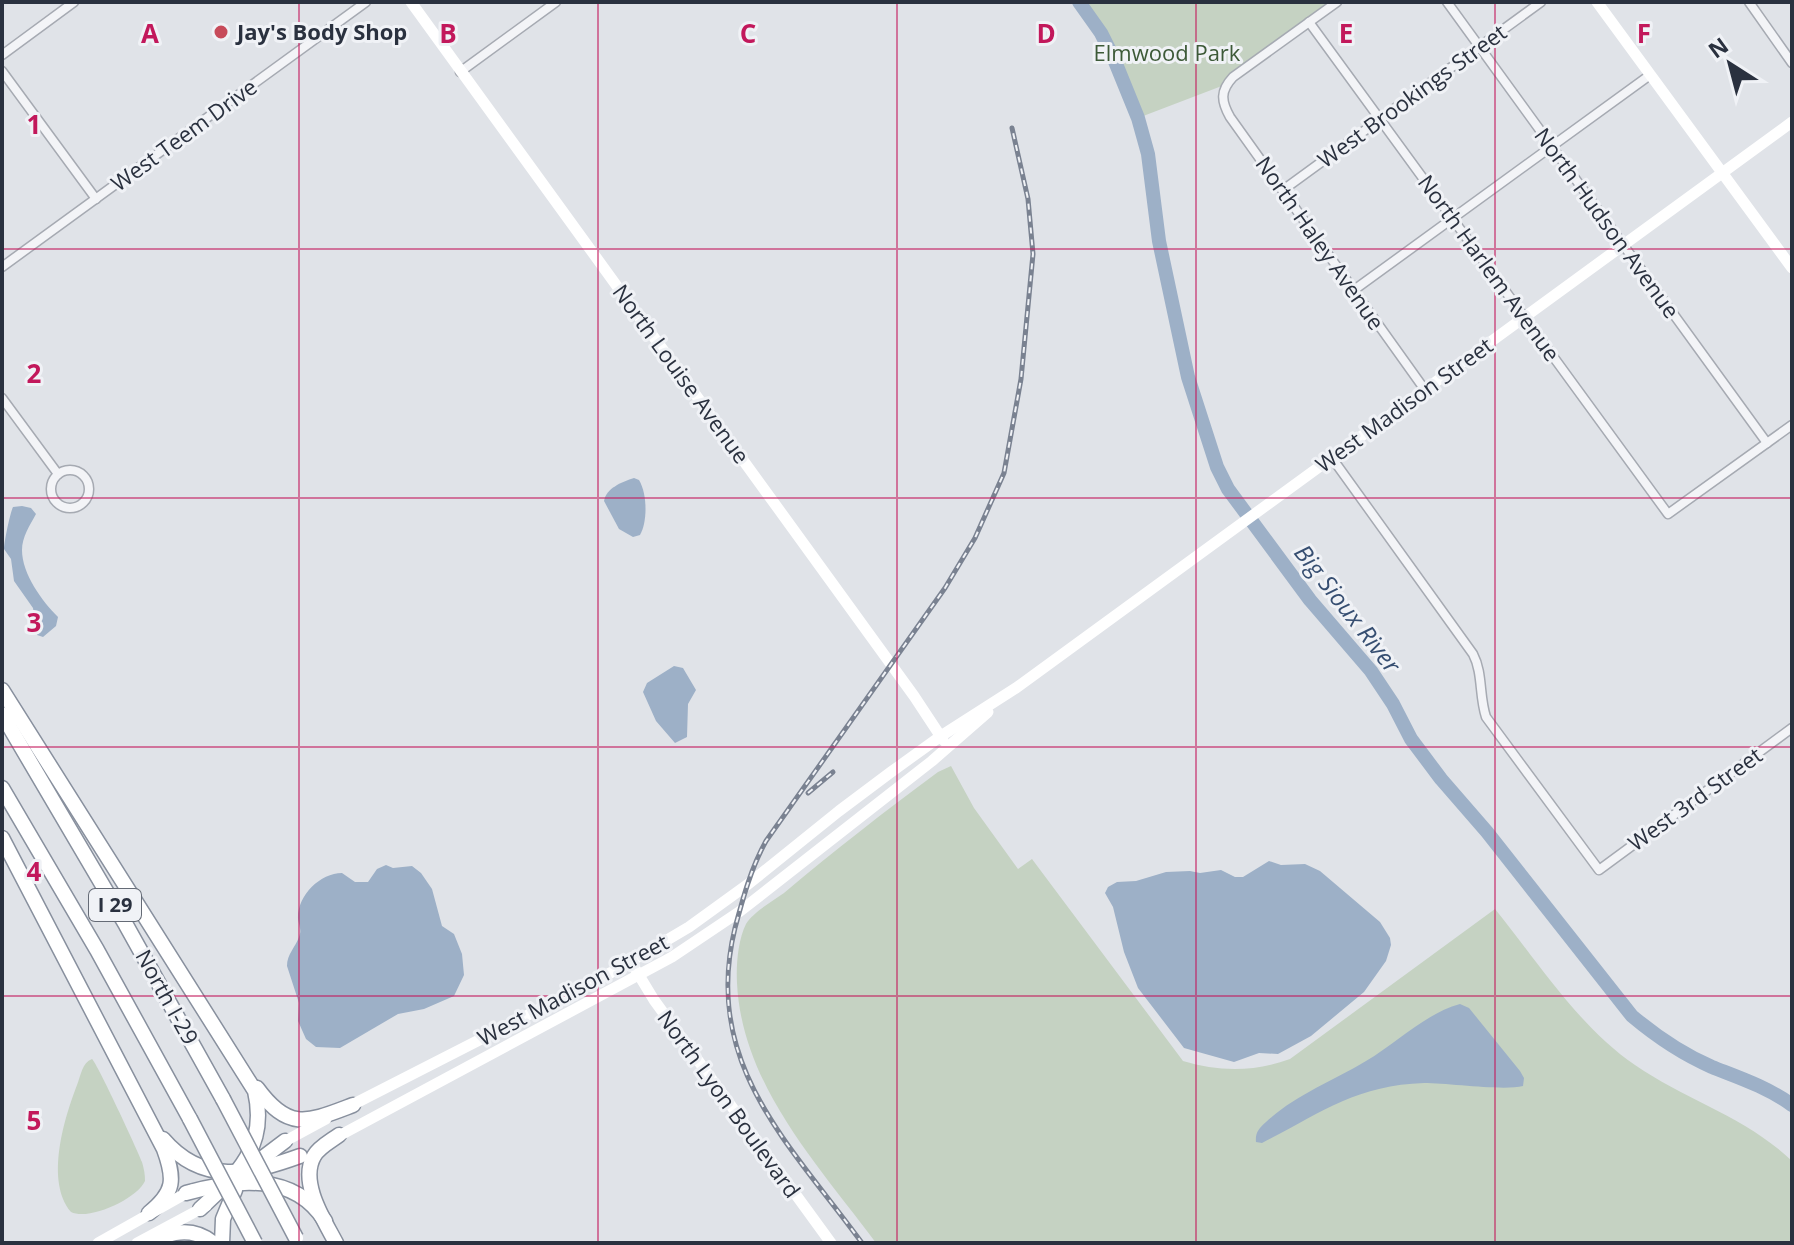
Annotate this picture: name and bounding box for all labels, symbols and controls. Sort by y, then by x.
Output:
text: A [141,15,159,51]
text: B [439,15,457,51]
text: C [740,15,756,51]
text: D [1036,15,1056,51]
text: E [1339,15,1353,51]
text: F [1637,15,1651,51]
place label: Jay's Body Shop [235,16,407,46]
street label: West Brookings Street [1311,16,1512,174]
marker: Jay's Body Shop [212,23,230,41]
north arrow [1690,24,1770,104]
text: N [1702,30,1734,64]
park label: Elmwood Park [1094,37,1241,67]
street label: West Teem Drive [104,71,262,197]
text: 1 [27,106,41,142]
street label: North Hudson Avenue [1529,121,1687,324]
street label: North Haley Avenue [1250,150,1392,335]
street label: North Harlem Avenue [1412,168,1568,367]
street label: North Louise Avenue [607,278,757,469]
street label: West Madison Street [1309,330,1498,479]
text: 2 [27,355,42,391]
water label: Big Sioux River [1288,537,1410,680]
text: 3 [27,604,41,640]
street label: West 3rd Street [1621,739,1768,857]
text: 4 [27,853,42,889]
road number: I 29 [89,889,141,921]
street label: West Madison Street [472,926,673,1052]
street label: North I-29 [129,944,206,1049]
street label: North Lyon Boulevard [651,1003,808,1203]
text: 5 [27,1102,41,1138]

